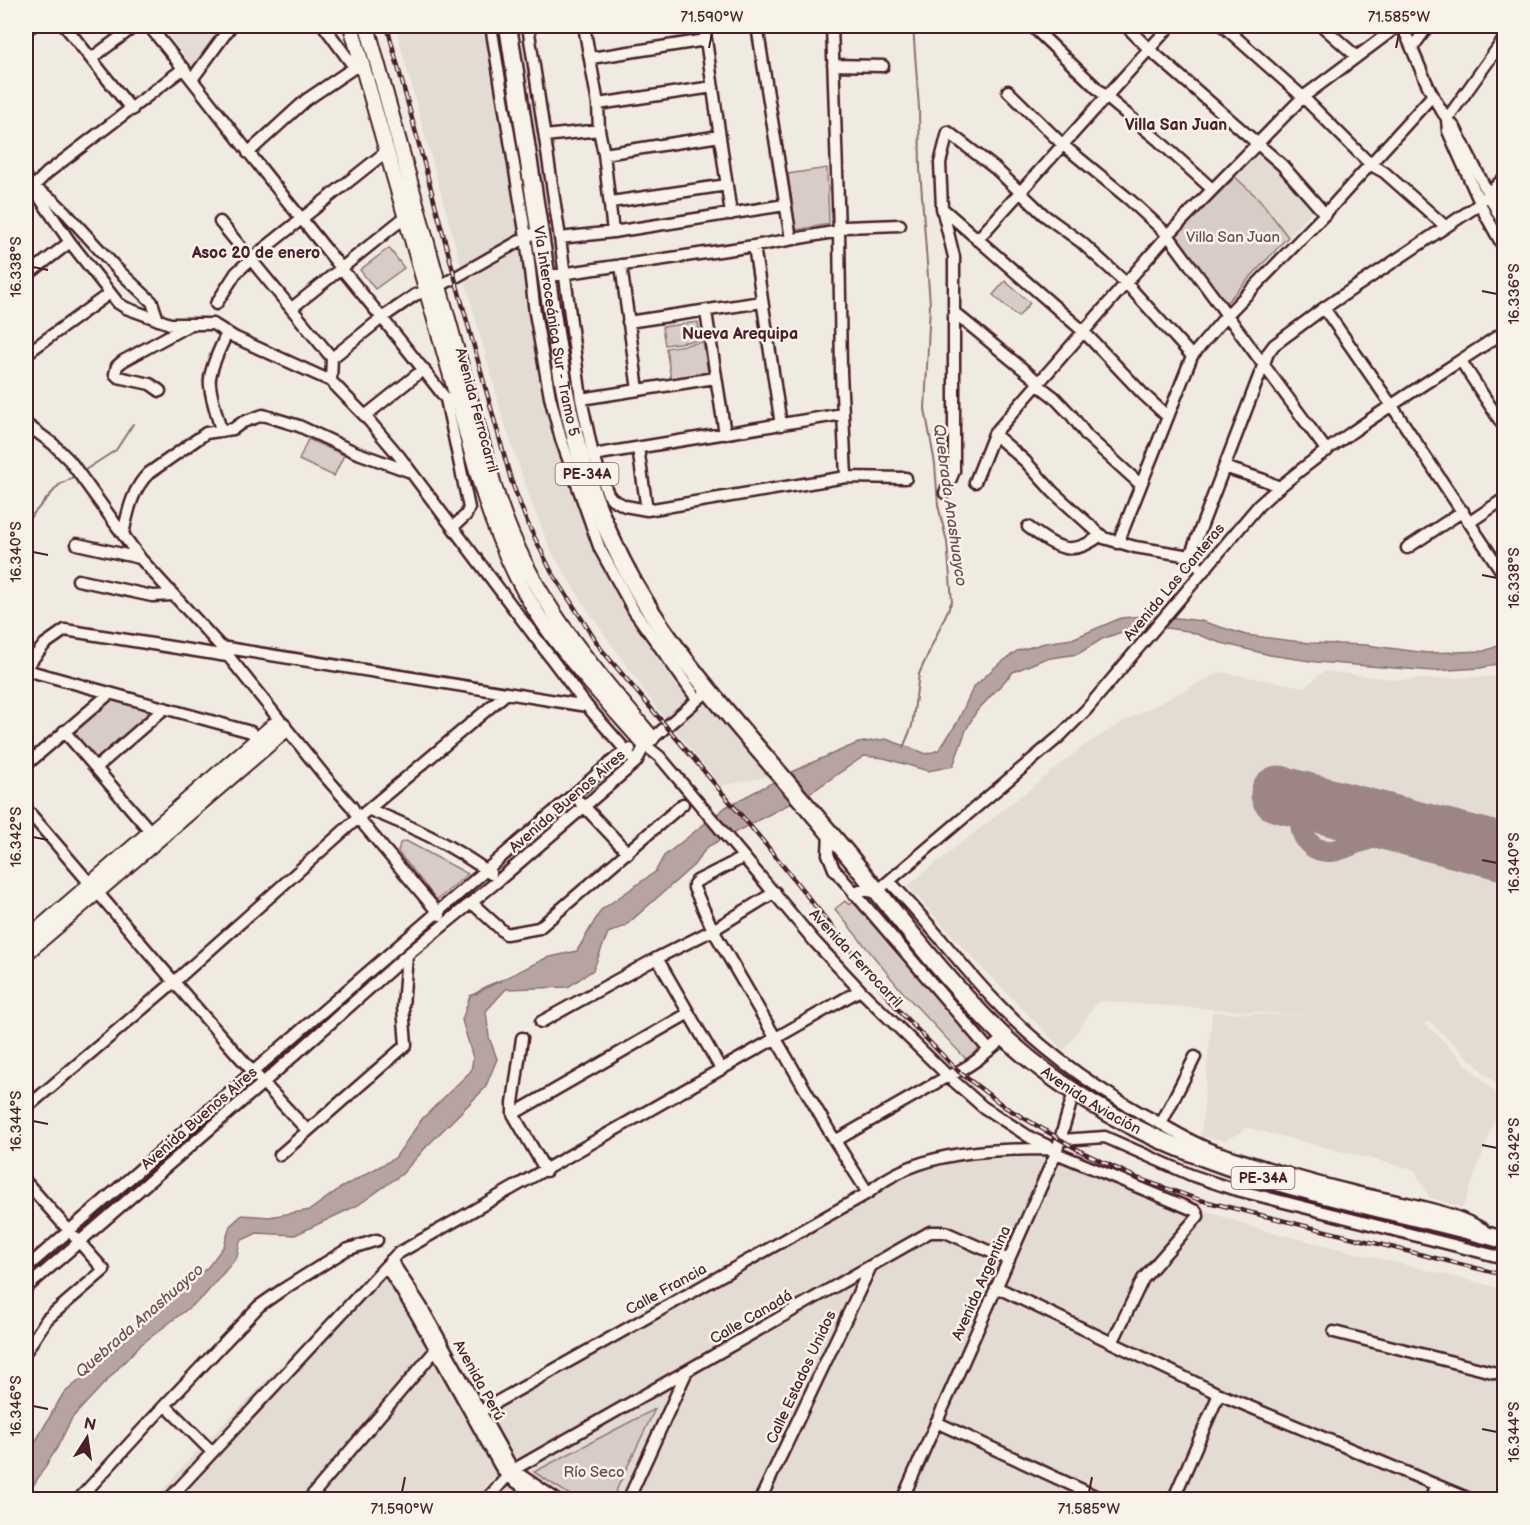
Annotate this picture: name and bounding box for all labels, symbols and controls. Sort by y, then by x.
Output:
text: 71.590°W [681,8,744,27]
text: 71.585°W [1368,8,1431,27]
district label: Villa San Juan [1125,116,1227,135]
street label: Vía Interoceánica Sur - Tramo 5 [529,225,584,438]
park label: Villa San Juan [1186,228,1280,247]
text: 16.338°S [7,236,26,298]
district label: Asoc 20 de enero [191,244,320,263]
text: 16.336°S [1505,263,1524,325]
district label: Nueva Arequipa [682,325,798,344]
street label: Avenida Ferrocarril [451,346,502,475]
water label: Quebrada Anashuayco [929,423,970,588]
road number: PE-34A [556,463,618,485]
street label: Avenida Las Canteras [1120,519,1229,645]
text: 16.340°S [7,521,26,583]
text: 16.338°S [1505,547,1524,609]
street label: Avenida Buenos Aires [505,745,630,857]
text: 16.342°S [7,807,26,867]
text: 16.340°S [1505,832,1524,894]
street label: Avenida Ferrocarril [805,905,906,1012]
street label: Avenida Buenos Aires [137,1062,262,1174]
street label: Avenida Aviación [1037,1063,1144,1139]
text: 16.344°S [7,1091,26,1151]
text: 16.342°S [1505,1118,1524,1178]
road number: PE-34A [1232,1167,1294,1189]
street label: Avenida Argentina [948,1223,1015,1343]
street label: Calle Francia [622,1259,710,1319]
water label: Quebrada Anashuayco [72,1260,208,1382]
street label: Calle Canadá [707,1286,796,1349]
street label: Calle Estados Unidos [762,1307,841,1447]
street label: Avenida Perú [449,1337,508,1424]
text: 16.346°S [7,1375,26,1437]
text: 16.344°S [1505,1402,1524,1462]
north arrow [57,1408,117,1468]
text: N [82,1414,98,1435]
park label: Río Seco [564,1463,624,1482]
text: 71.590°W [371,1500,434,1519]
text: 71.585°W [1058,1500,1121,1519]

